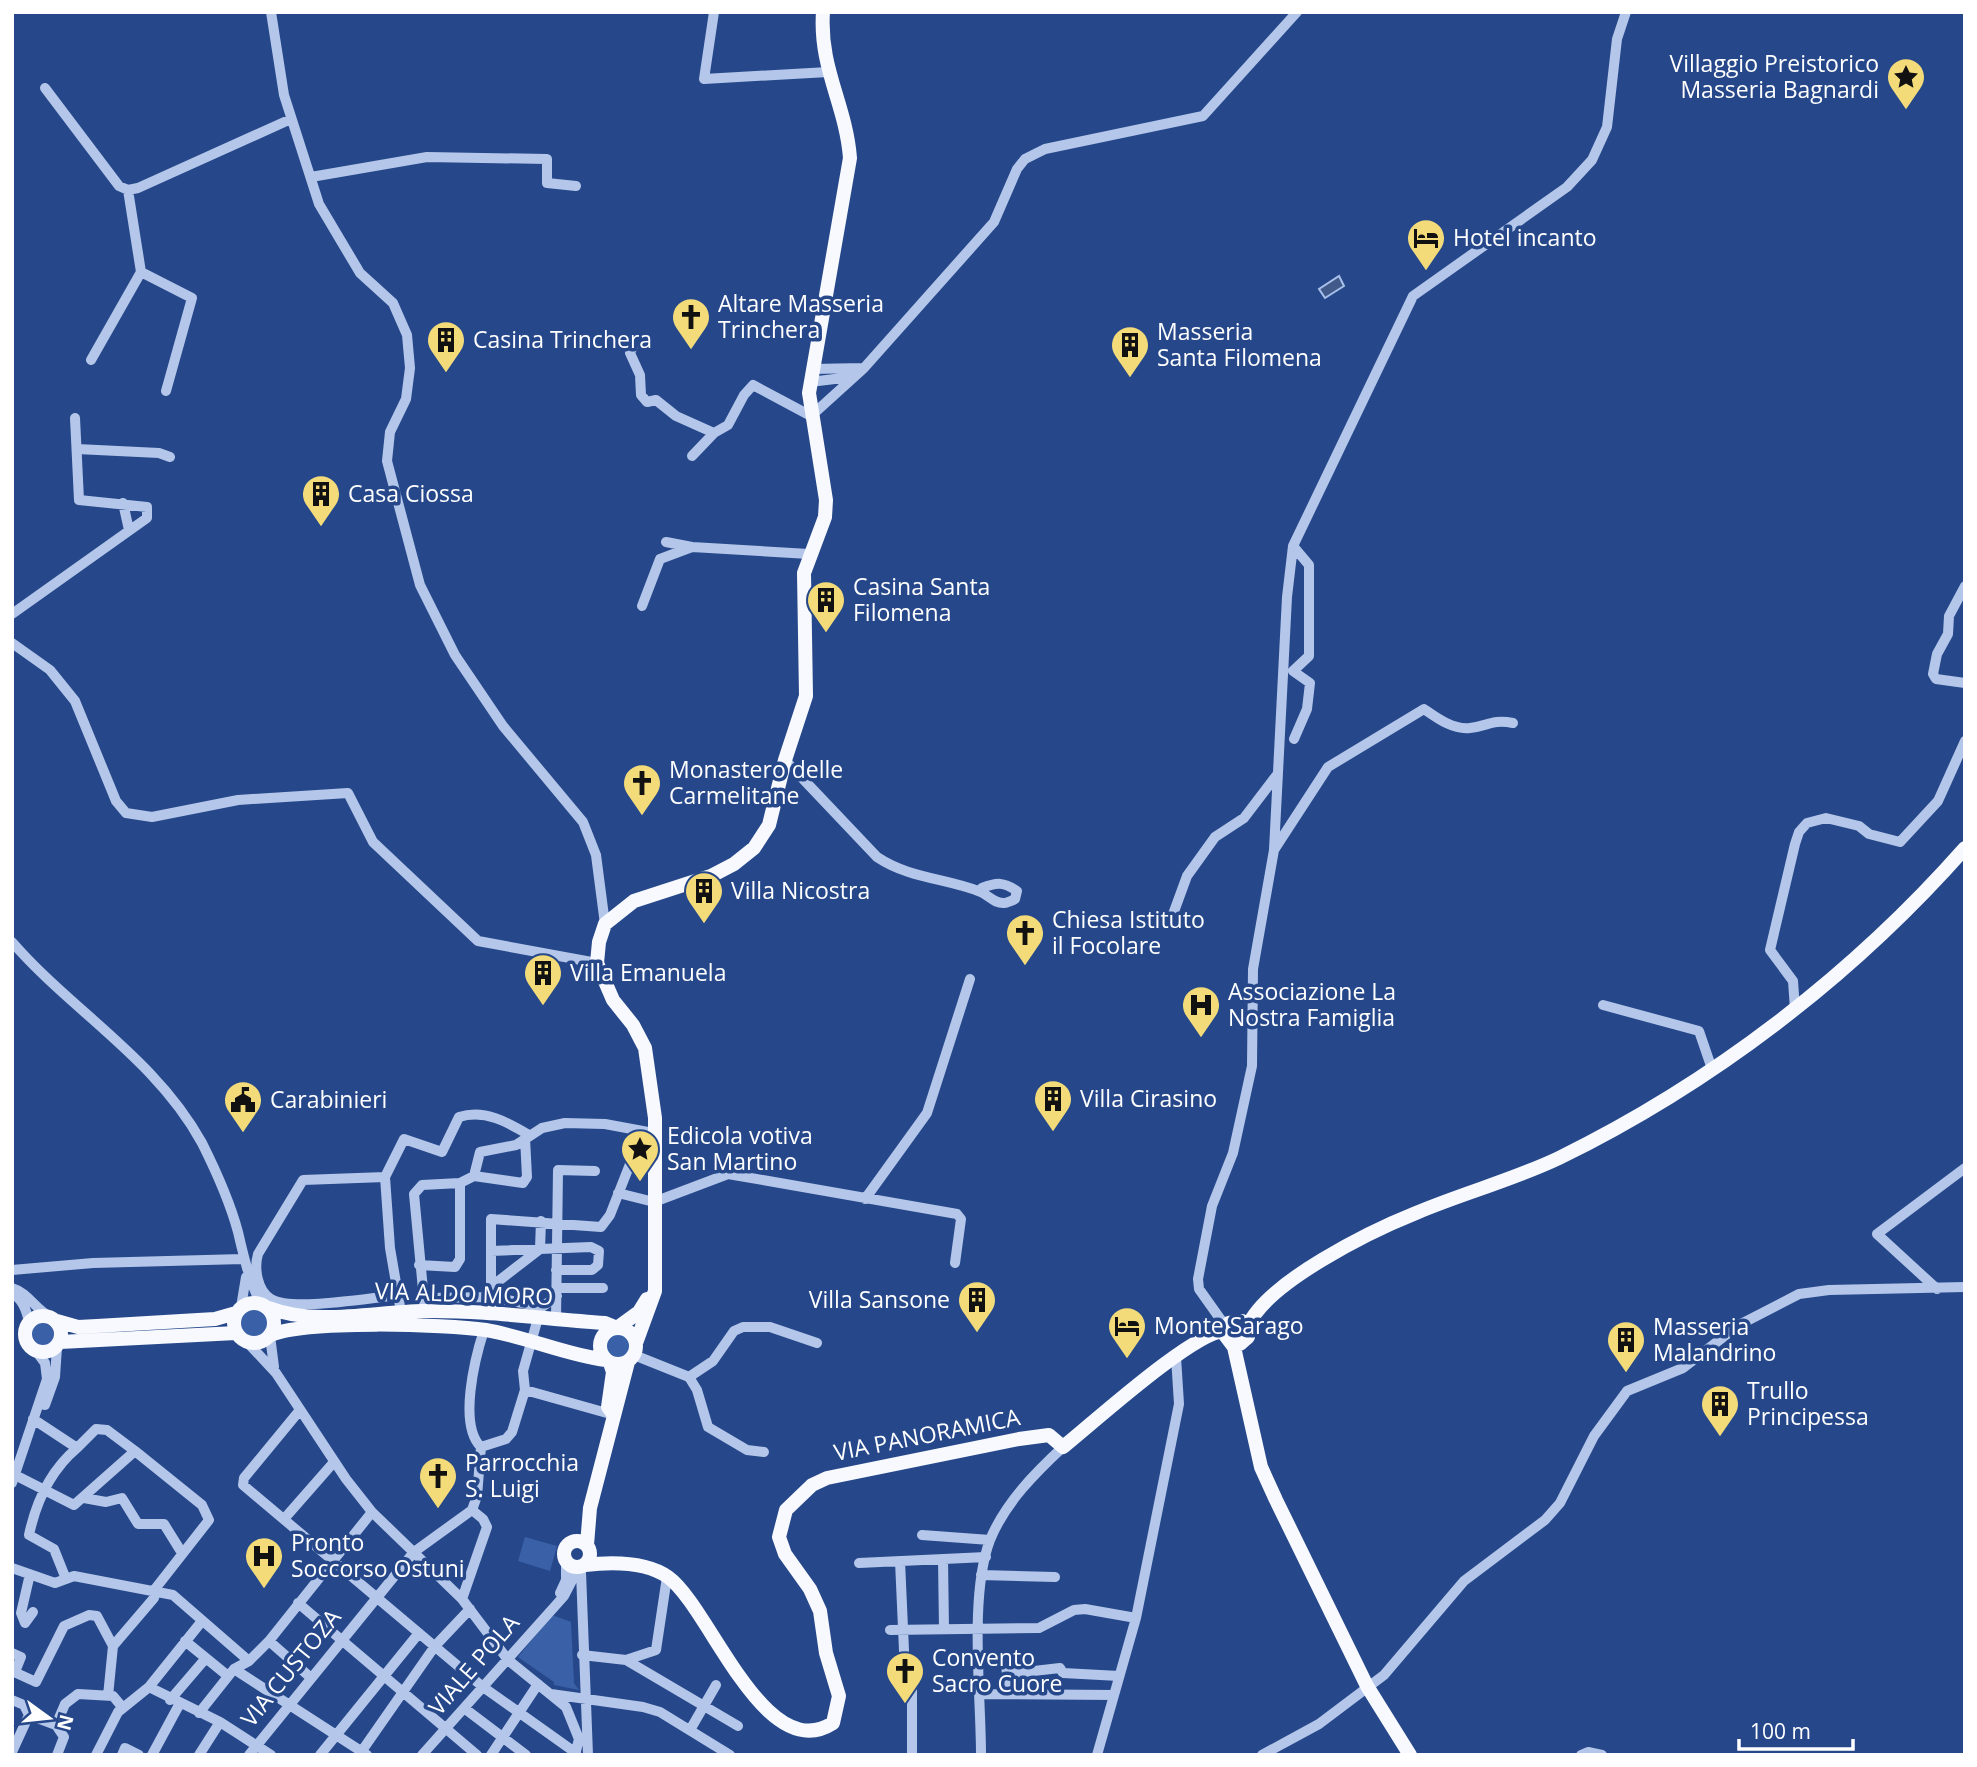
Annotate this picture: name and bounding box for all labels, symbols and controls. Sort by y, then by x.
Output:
place label: Villaggio Preistorico Masseria Bagnardi [1669,47,1879,105]
place icon: Villaggio Preistorico Masseria Bagnardi [1885,56,1927,111]
hotel icon: Hotel incanto [1405,217,1447,272]
place label: Hotel incanto [1453,221,1597,253]
place label: Altare Masseria Trinchera [718,287,884,345]
church icon: Altare Masseria Trinchera [670,296,712,351]
place label: Masseria Santa Filomena [1157,315,1322,373]
building icon: Casina Trinchera [425,319,467,374]
place label: Casina Trinchera [473,323,652,355]
building icon: Masseria Santa Filomena [1109,324,1151,379]
building icon: Casa Ciossa [300,473,342,528]
place label: Casa Ciossa [348,477,474,509]
place label: Casina Santa Filomena [853,570,990,628]
building icon: Casina Santa Filomena [805,579,847,634]
place label: Monastero delle Carmelitane [669,753,843,811]
church icon: Monastero delle Carmelitane [621,762,663,817]
building icon: Villa Nicostra [683,870,725,925]
place label: Villa Nicostra [731,874,870,906]
place label: Chiesa Istituto il Focolare [1052,903,1205,961]
church icon: Chiesa Istituto il Focolare [1004,912,1046,967]
building icon: Villa Emanuela [522,952,564,1007]
place label: Villa Emanuela [570,956,726,988]
place label: Associazione La Nostra Famiglia [1228,975,1396,1033]
hospital icon: Associazione La Nostra Famiglia [1180,984,1222,1039]
building icon: Villa Cirasino [1032,1078,1074,1133]
public building icon: Carabinieri [222,1079,264,1134]
place label: Villa Cirasino [1080,1082,1217,1114]
place label: Carabinieri [270,1083,387,1115]
place label: Edicola votiva San Martino [667,1119,813,1177]
place icon: Edicola votiva San Martino [619,1128,661,1183]
street label: VIA ALDO MORO [374,1274,554,1312]
building icon: Villa Sansone [956,1279,998,1334]
place label: Villa Sansone [809,1283,950,1315]
hotel icon: Monte Sarago [1106,1305,1148,1360]
place label: Monte Sarago [1154,1309,1304,1341]
place label: Masseria Malandrino [1653,1310,1776,1368]
building icon: Masseria Malandrino [1605,1319,1647,1374]
place label: Trullo Principessa [1747,1374,1869,1432]
building icon: Trullo Principessa [1699,1383,1741,1438]
street label: VIA PANORAMICA [831,1400,1023,1468]
place label: Parrocchia S. Luigi [465,1446,579,1504]
church icon: Parrocchia S. Luigi [417,1455,459,1510]
place label: Pronto Soccorso Ostuni [291,1526,465,1584]
hospital icon: Pronto Soccorso Ostuni [243,1535,285,1590]
street label: VIA CUSTOZA [233,1601,348,1733]
street label: VIALE POLA [421,1607,526,1722]
place label: Convento Sacro Cuore [932,1641,1062,1699]
church icon: Convento Sacro Cuore [884,1650,926,1705]
north arrow [14,1683,84,1753]
scale bar [1739,1708,1853,1752]
text: N [51,1712,80,1733]
text: 100 m [1750,1717,1811,1745]

